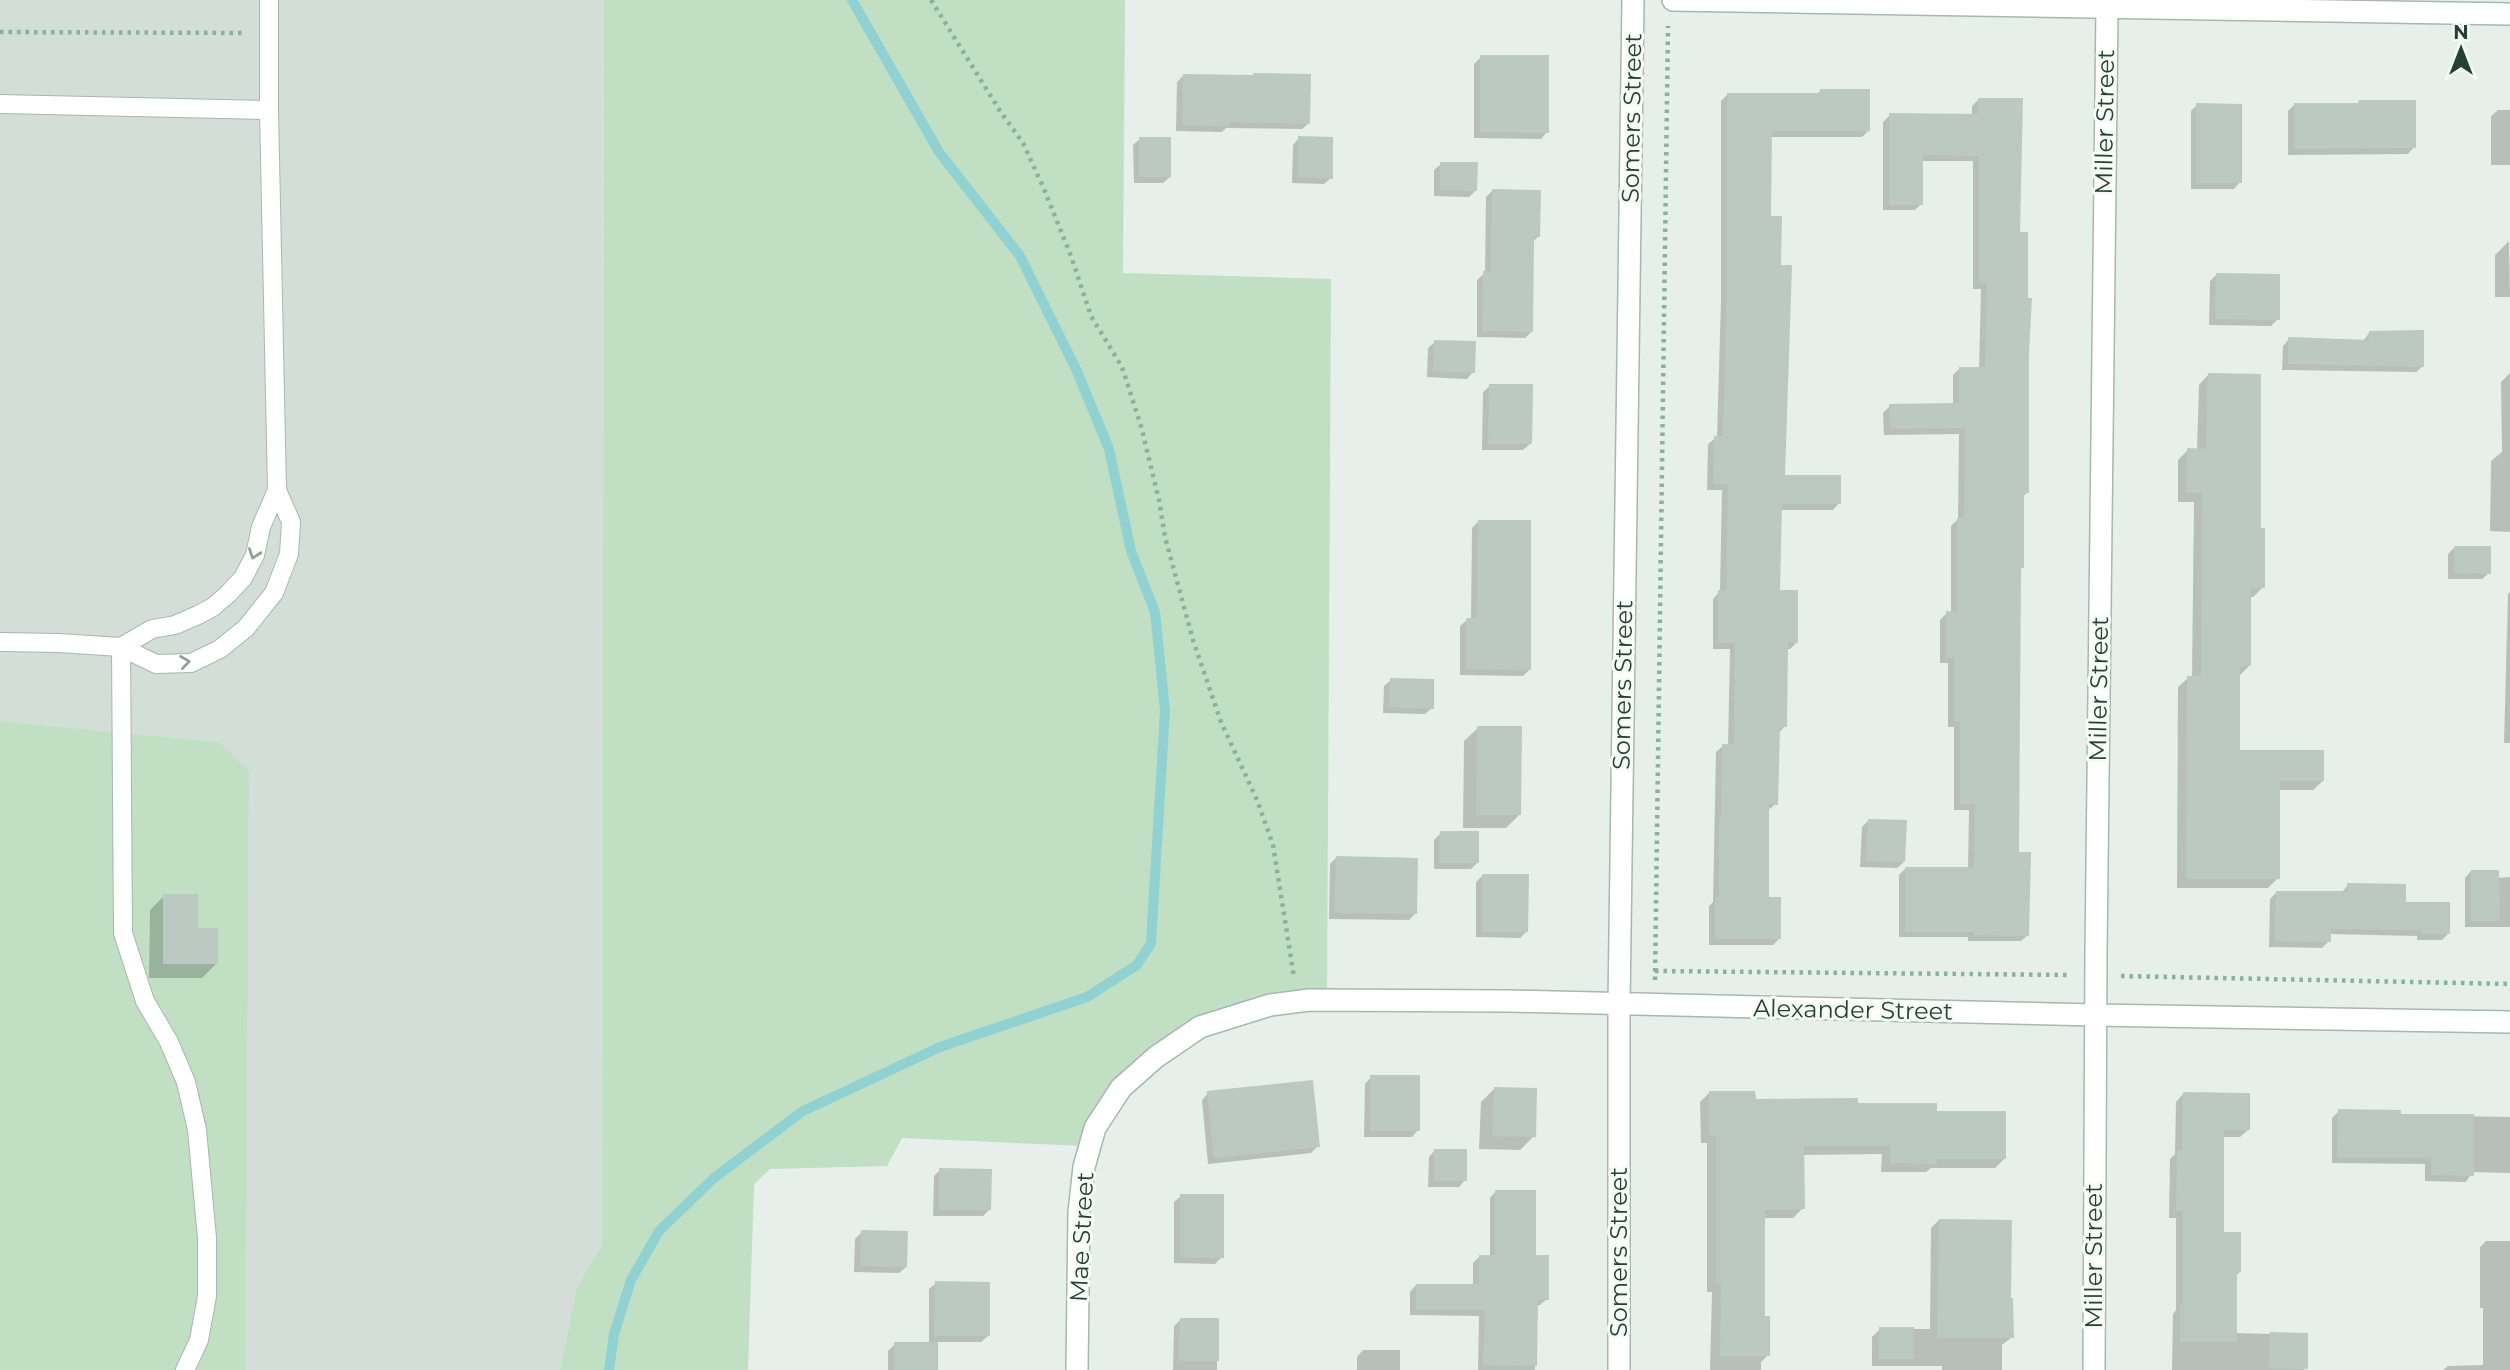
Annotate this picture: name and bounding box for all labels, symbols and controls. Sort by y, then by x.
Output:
north arrow [2426,14,2496,84]
text: N [2453,21,2469,44]
street label: Somers Street [1616,33,1647,203]
street label: Miller Street [2089,49,2120,195]
one-way arrow [248,548,262,560]
street label: Somers Street [1607,600,1638,770]
street label: Miller Street [2083,616,2114,762]
one-way arrow [179,655,191,670]
street label: Alexander Street [1753,993,1954,1026]
street label: Somers Street [1604,1167,1633,1337]
street label: Mae Street [1064,1171,1099,1303]
street label: Miller Street [2079,1183,2108,1329]

